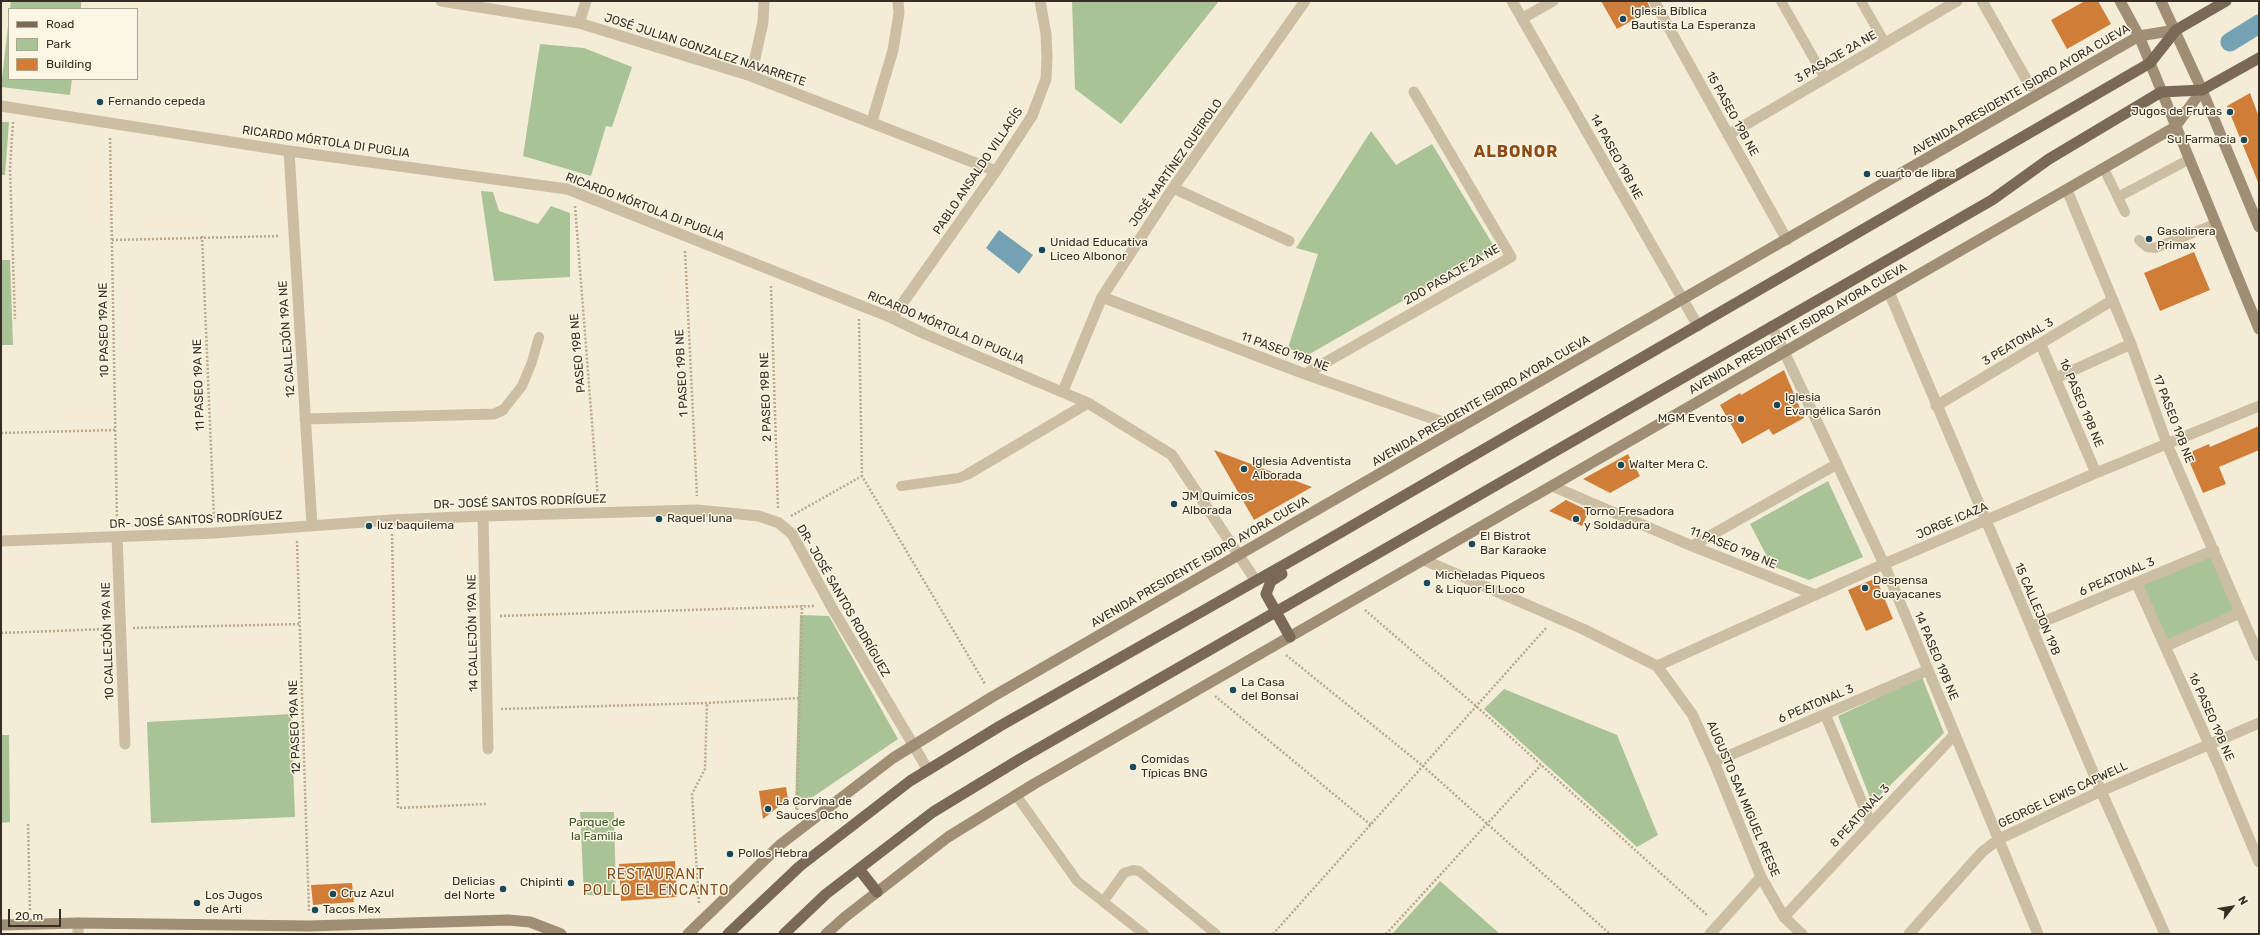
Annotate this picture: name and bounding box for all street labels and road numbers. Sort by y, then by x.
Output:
street label: JOSÉ JULIAN GONZALEZ NAVARRETE [602,11,808,89]
street label: AVENIDA PRESIDENTE ISIDRO AYORA CUEVA [1909,21,2133,159]
street label: 3 PASAJE 2A NE [1793,28,1879,86]
street label: 15 PASEO 19B NE [1703,69,1761,159]
street label: JOSÉ MARTÍNEZ QUEIROLO [1126,96,1226,230]
street label: PABLO ANSALDO VILLACÍS [930,105,1026,237]
street label: 14 PASEO 19B NE [1587,112,1645,202]
street label: RICARDO MÓRTOLA DI PUGLIA [241,123,411,161]
street label: RICARDO MÓRTOLA DI PUGLIA [563,170,727,244]
street label: 2DO PASAJE 2A NE [1402,242,1502,308]
street label: AVENIDA PRESIDENTE ISIDRO AYORA CUEVA [1686,260,1910,398]
street label: 12 CALLEJÓN 19A NE [276,280,298,398]
street label: 10 PASEO 19A NE [96,282,112,378]
street label: RICARDO MÓRTOLA DI PUGLIA [865,288,1027,368]
street label: PASEO 19B NE [567,313,589,393]
street label: 3 PEATONAL 3 [1980,315,2056,369]
street label: 1 PASEO 19B NE [673,329,691,417]
street label: 11 PASEO 19B NE [1239,329,1331,375]
street label: AVENIDA PRESIDENTE ISIDRO AYORA CUEVA [1369,332,1593,470]
street label: 11 PASEO 19A NE [190,339,208,431]
street label: 2 PASEO 19B NE [757,352,775,442]
street label: 16 PASEO 19B NE [2056,356,2106,450]
street label: 17 PASEO 19B NE [2149,373,2197,465]
street label: DR- JOSÉ SANTOS RODRÍGUEZ [433,492,607,512]
street label: AVENIDA PRESIDENTE ISIDRO AYORA CUEVA [1088,493,1312,631]
street label: JORGE ICAZA [1914,499,1990,543]
street label: DR- JOSÉ SANTOS RODRÍGUEZ [109,508,283,532]
street label: DR- JOSÉ SANTOS RODRÍGUEZ [793,522,893,680]
street label: 11 PASEO 19B NE [1687,524,1779,572]
street label: 6 PEATONAL 3 [2077,555,2157,599]
street label: 15 CALLEJON 19B [2011,561,2063,657]
street label: 14 CALLEJÓN 19A NE [465,574,481,692]
street label: 10 CALLEJÓN 19A NE [99,582,117,700]
street label: 14 PASEO 19B NE [1911,609,1961,703]
street label: 16 PASEO 19B NE [2185,671,2237,763]
street label: 12 PASEO 19A NE [286,680,304,774]
street label: 6 PEATONAL 3 [1776,682,1856,726]
street label: AUGUSTO SAN MIGUEL REESE [1704,719,1782,879]
street label: GEORGE LEWIS CAPWELL [1996,759,2130,831]
street label: 8 PEATONAL 3 [1827,782,1893,850]

